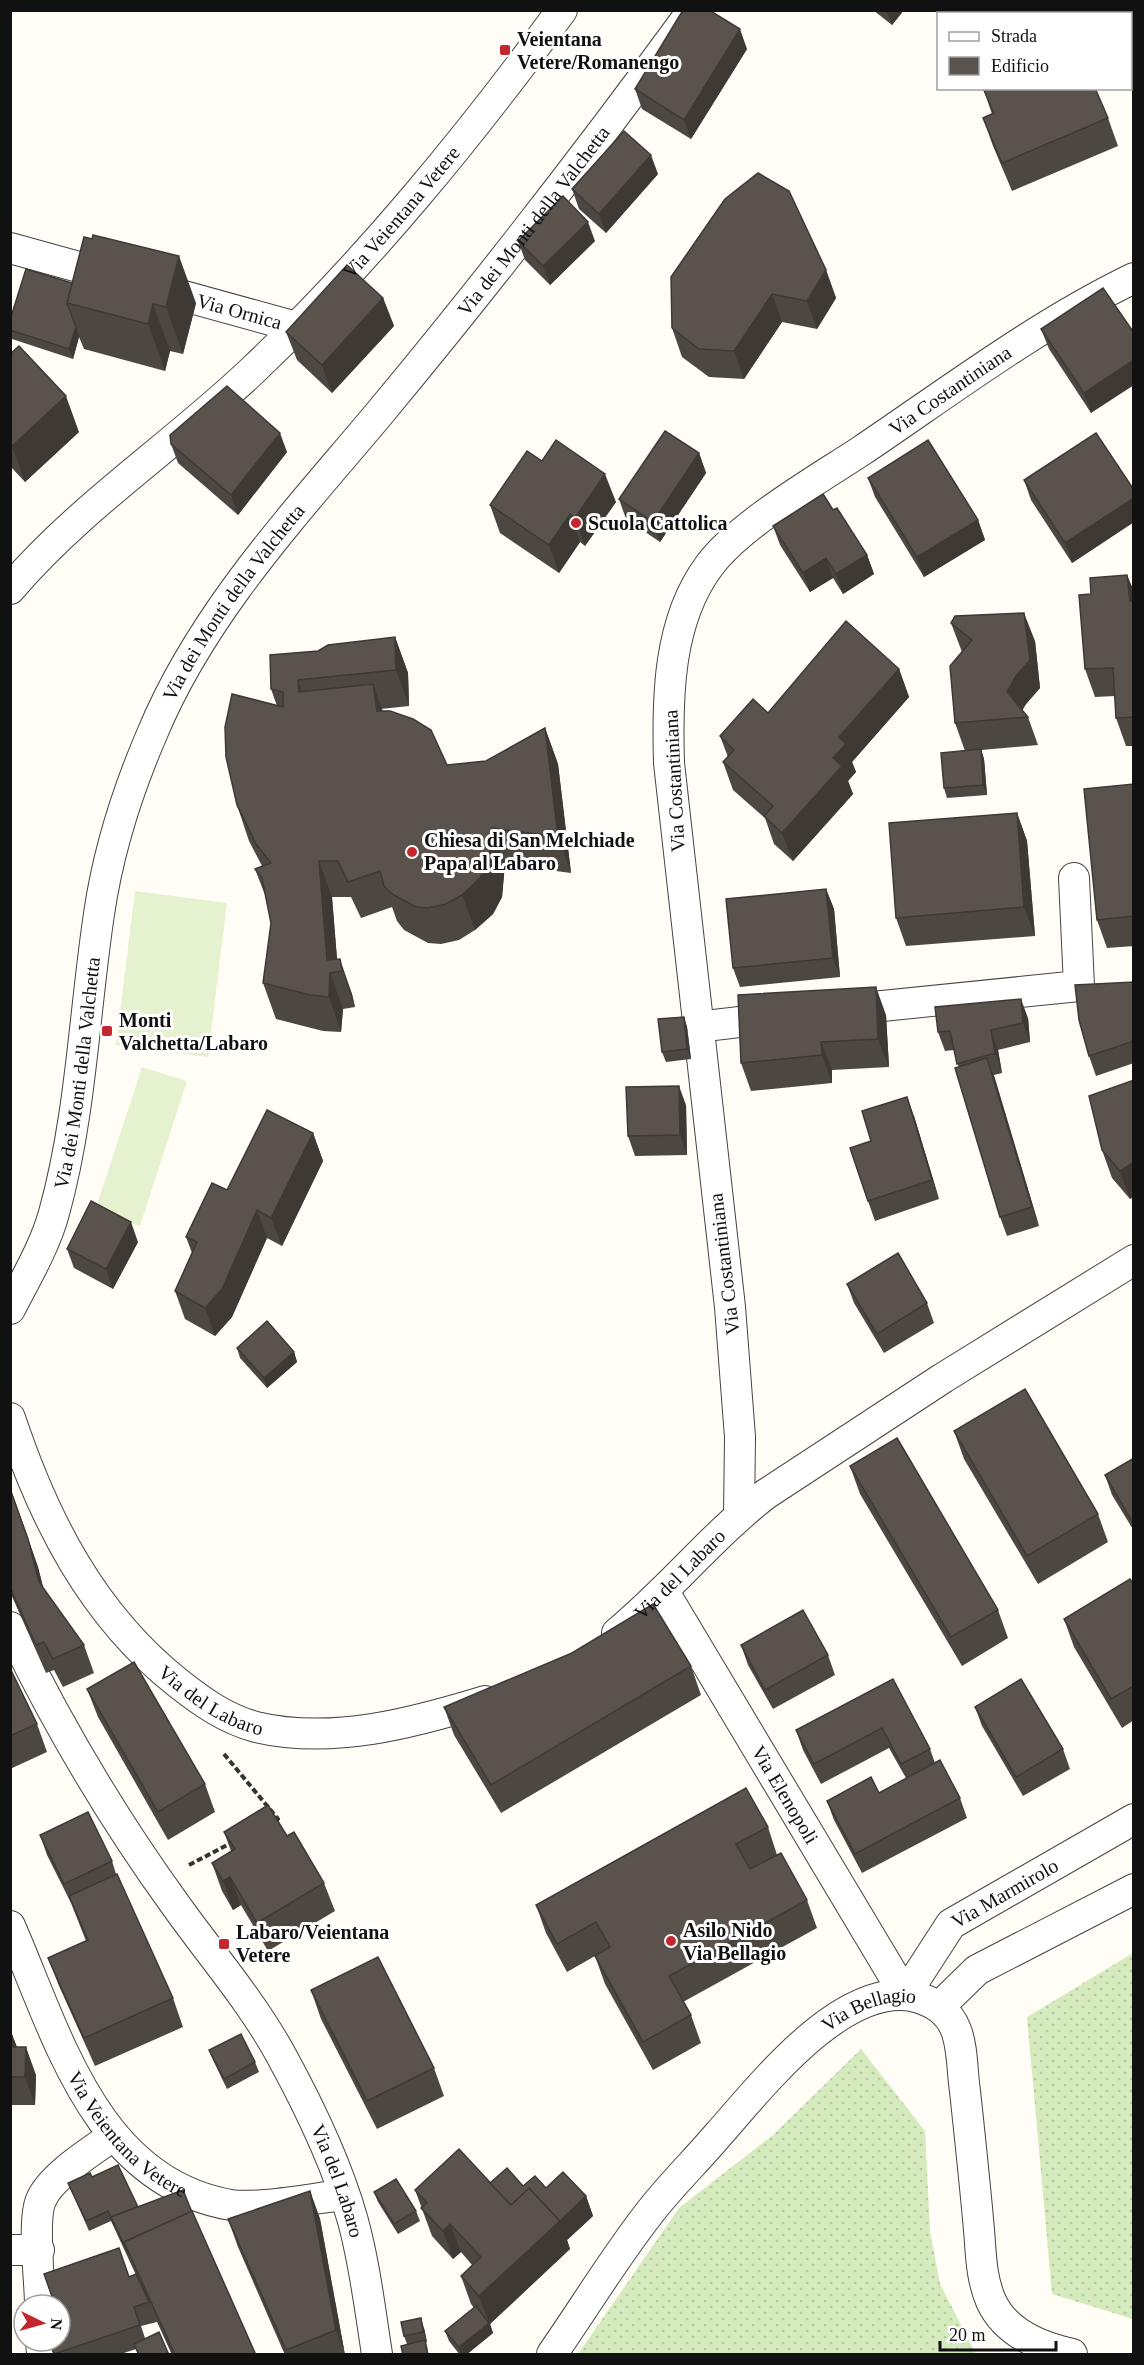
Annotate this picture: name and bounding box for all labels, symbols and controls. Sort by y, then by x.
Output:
legend [937,12,1132,90]
text: Strada [991,26,1037,46]
place label: Veientana Vetere/Romanengo [517,28,679,74]
marker: Veientana Vetere/Romanengo [498,43,512,57]
text: Edificio [991,56,1049,76]
street label: Via dei Monti della Valchetta [453,122,614,320]
street label: Via Veientana Vetere [338,142,464,283]
street label: Via Ornica [194,289,284,334]
street label: Via Costantiniana [885,341,1015,440]
street label: Via dei Monti della Valchetta [158,500,309,704]
place label: Scuola Cattolica [588,512,727,534]
marker: Scuola Cattolica [569,516,583,530]
street label: Via Costantiniana [659,709,689,853]
place label: Chiesa di San Melchiade Papa al Labaro [424,829,635,875]
marker: Chiesa di San Melchiade Papa al Labaro [405,845,419,859]
street label: Via dei Monti della Valchetta [50,956,104,1191]
place label: Monti Valchetta/Labaro [119,1009,268,1054]
marker: Monti Valchetta/Labaro [100,1024,114,1038]
street label: Via Costantiniana [704,1192,744,1336]
street label: Via del Labaro [630,1524,730,1624]
street label: Via del Labaro [154,1661,265,1739]
street label: Via Elenopoli [747,1741,823,1848]
street label: Via Marmirolo [947,1854,1062,1932]
place label: Asilo Nido Via Bellagio [683,1919,786,1965]
place label: Labaro/Veientana Vetere [236,1921,389,1966]
marker: Asilo Nido Via Bellagio [664,1934,678,1948]
marker: Labaro/Veientana Vetere [217,1937,231,1951]
street label: Via Bellagio [817,1984,918,2036]
street label: Via Veientana Vetere [64,2067,191,2201]
street label: Via del Labaro [307,2121,368,2240]
north arrow [12,2293,72,2353]
scale bar [940,2314,1056,2352]
text: N [47,2318,65,2331]
text: 20 m [949,2325,986,2345]

